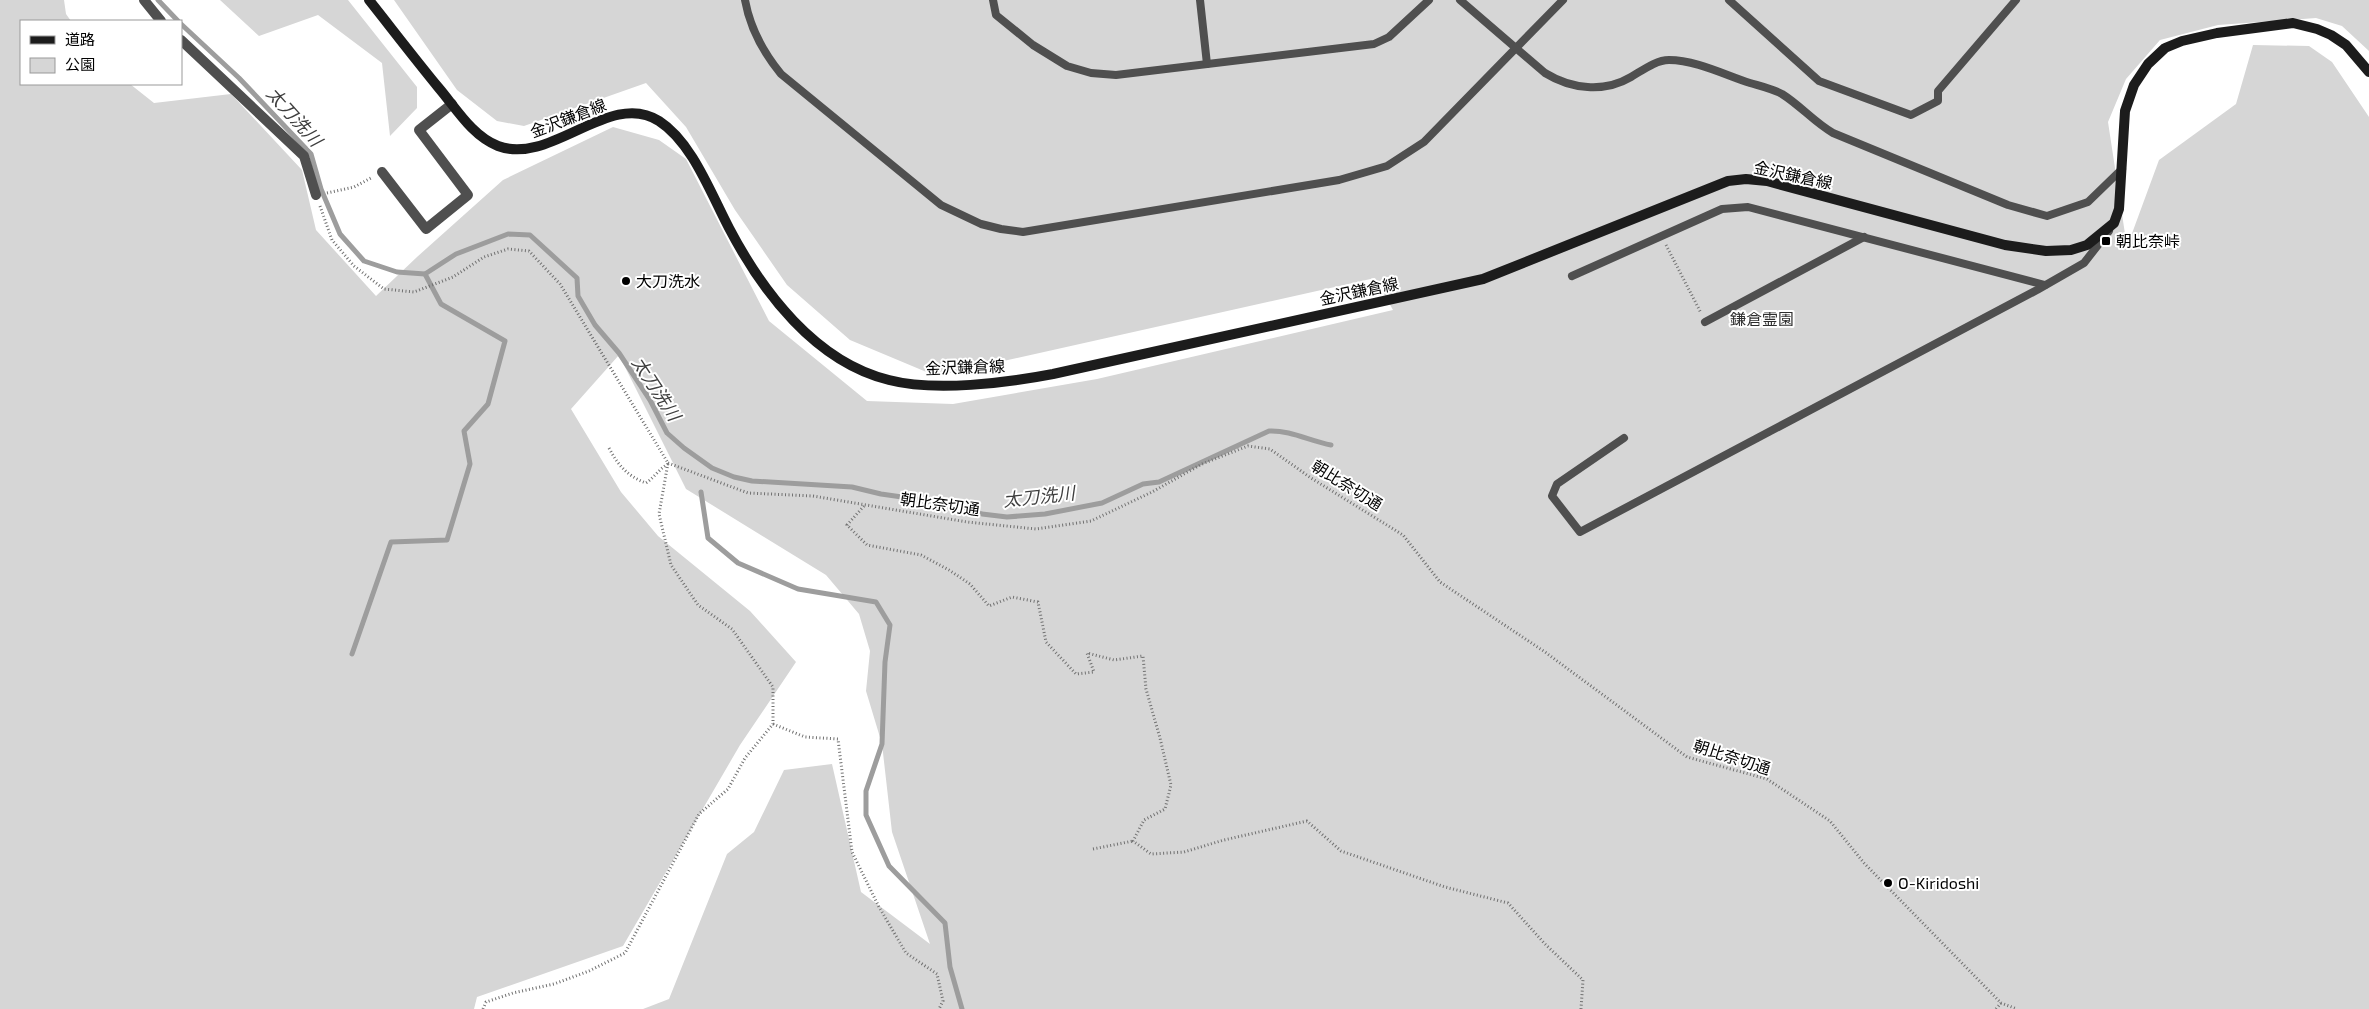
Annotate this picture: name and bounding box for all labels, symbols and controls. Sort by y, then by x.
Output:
legend [20,20,182,85]
text: 道路 [65,30,95,48]
text: 公園 [65,55,95,73]
water label: 太刀洗川 [262,82,328,152]
street label: 金沢鎌倉線 [527,94,609,141]
street label: 金沢鎌倉線 [1752,157,1834,192]
place label: 朝比奈峠 [2116,231,2180,250]
marker: 朝比奈峠 [2100,235,2112,247]
place label: 大刀洗水 [636,271,700,290]
street label: 金沢鎌倉線 [1318,273,1400,308]
marker: 大刀洗水 [620,275,632,287]
park label: 鎌倉霊園 [1730,309,1794,328]
water label: 太刀洗川 [628,352,687,426]
street label: 金沢鎌倉線 [925,356,1005,377]
street label: 朝比奈切通 [1308,455,1386,514]
water label: 太刀洗川 [1002,481,1078,511]
street label: 朝比奈切通 [899,489,981,518]
street label: 朝比奈切通 [1691,735,1773,778]
place label: O-Kiridoshi [1898,873,1979,892]
marker: O-Kiridoshi [1882,877,1894,889]

